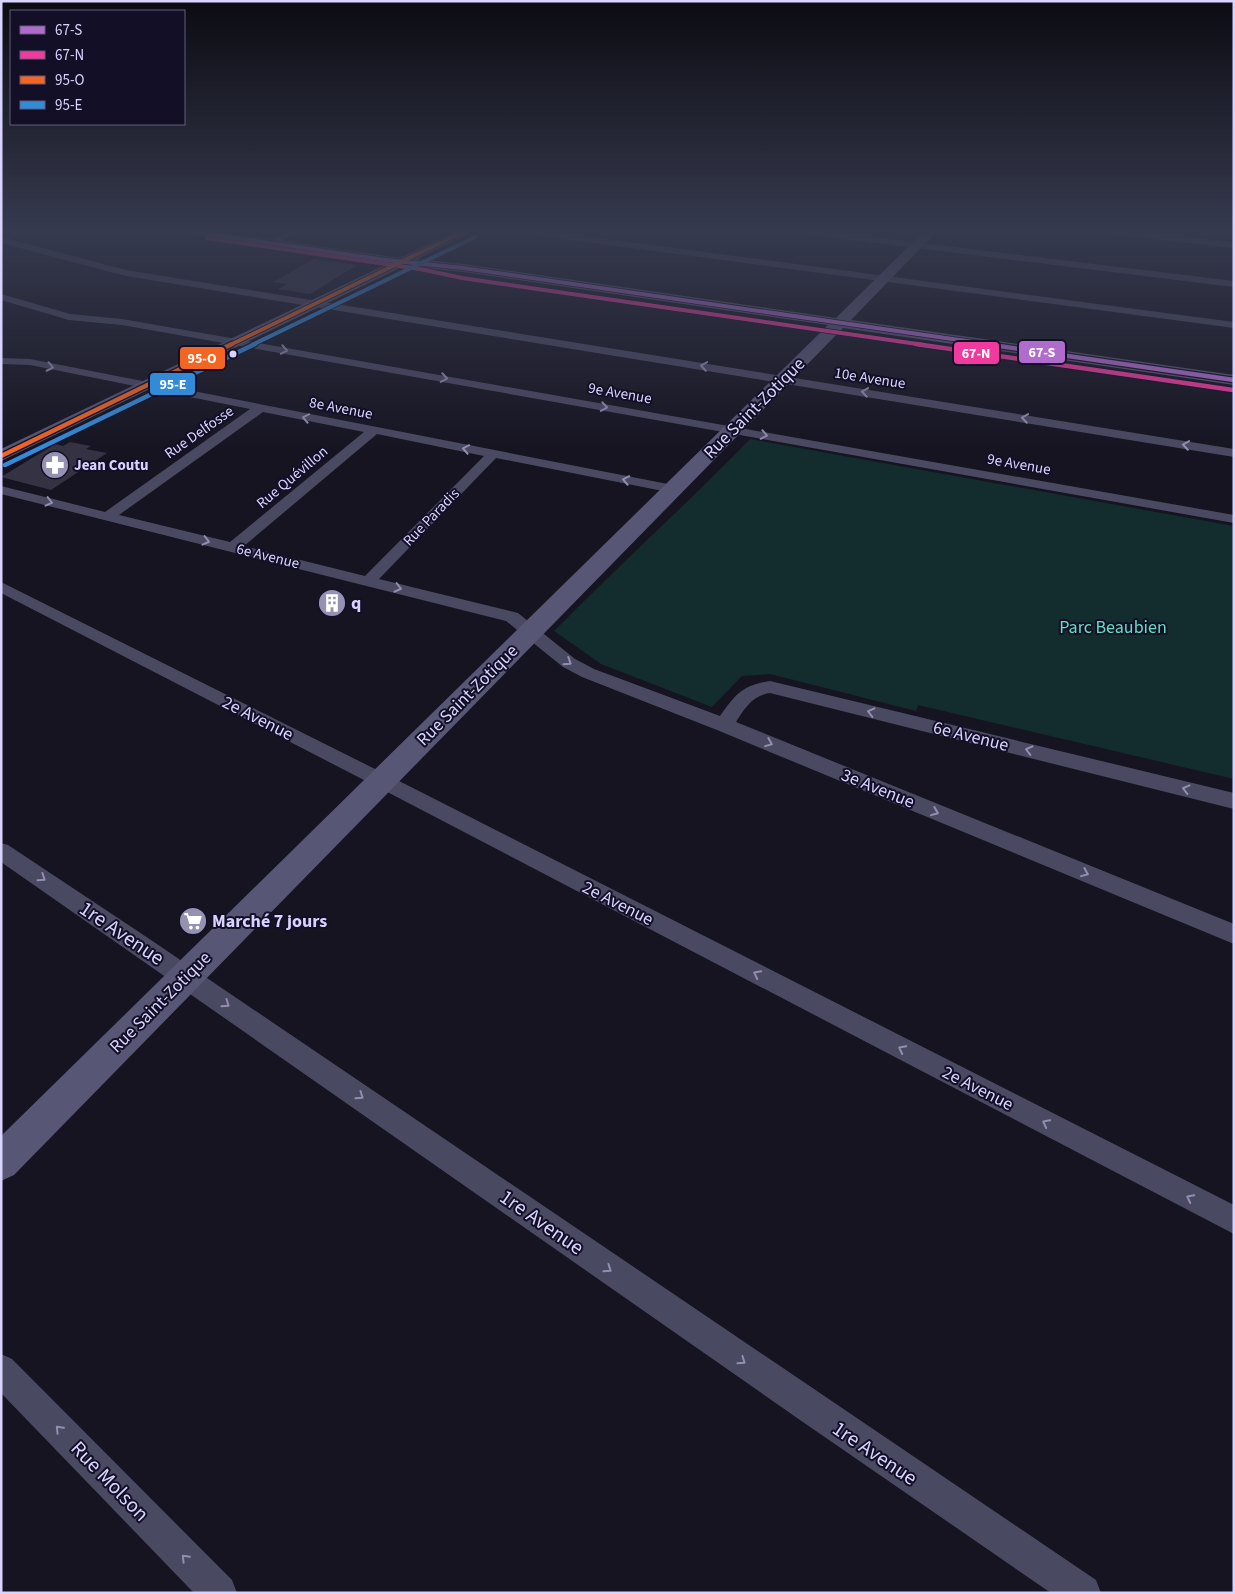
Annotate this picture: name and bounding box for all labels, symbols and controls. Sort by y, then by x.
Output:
legend [10,10,185,125]
text: 67-S [55,20,82,41]
text: 67-N [55,45,84,66]
text: 95-O [55,70,85,91]
text: 95-E [55,95,83,116]
line badge: 67-S [1018,340,1066,364]
line badge: 67-N [953,341,1000,365]
text: 67-S [1029,343,1056,363]
text: 67-N [962,344,990,364]
one-way arrow [280,345,288,355]
line badge: 95-O [179,346,226,370]
text: 95-O [187,349,217,369]
unlabelled marker [228,349,238,359]
street label: Rue Saint-Zotique [698,352,811,465]
one-way arrow [45,361,54,371]
one-way arrow [700,362,709,372]
street label: 10e Avenue [833,363,907,394]
line badge: 95-E [149,372,196,396]
one-way arrow [440,373,448,383]
text: 95-E [159,375,187,395]
street label: 9e Avenue [587,378,653,409]
one-way arrow [861,388,869,398]
street label: 8e Avenue [307,392,374,425]
street label: Rue Delfosse [161,401,238,464]
one-way arrow [600,401,608,411]
one-way arrow [302,413,311,423]
one-way arrow [1021,414,1030,424]
one-way arrow [760,430,768,440]
one-way arrow [1181,440,1190,450]
street label: Rue Quévillon [252,441,333,514]
one-way arrow [462,444,470,454]
street label: 9e Avenue [986,449,1052,480]
pharmacy icon: Jean Coutu [40,450,70,480]
place label: Jean Coutu [74,455,149,476]
one-way arrow [621,475,630,485]
street label: Rue Paradis [398,484,464,551]
one-way arrow [44,496,53,507]
one-way arrow [202,535,211,546]
street label: 6e Avenue [234,539,302,574]
one-way arrow [394,583,402,593]
building icon: q [317,588,347,618]
place label: q [351,591,361,616]
park label: Parc Beaubien [1059,615,1167,640]
street label: Rue Saint-Zotique [411,639,524,752]
one-way arrow [563,655,572,665]
street label: 2e Avenue [218,690,298,747]
one-way arrow [866,707,875,718]
street label: 6e Avenue [931,715,1011,758]
one-way arrow [764,737,773,748]
one-way arrow [1024,745,1033,756]
street label: 3e Avenue [837,762,918,814]
one-way arrow [1182,784,1191,795]
one-way arrow [930,805,939,816]
one-way arrow [1081,868,1089,878]
one-way arrow [36,872,45,881]
street label: 2e Avenue [578,875,658,932]
street label: 1re Avenue [73,893,171,973]
supermarket icon: Marché 7 jours [178,906,208,936]
place label: Marché 7 jours [212,909,327,934]
street label: Rue Saint-Zotique [104,946,217,1059]
one-way arrow [753,970,762,980]
one-way arrow [220,998,230,1007]
one-way arrow [898,1045,907,1055]
street label: 2e Avenue [938,1060,1018,1117]
one-way arrow [354,1090,363,1099]
one-way arrow [1042,1119,1051,1129]
street label: 1re Avenue [494,1182,590,1262]
one-way arrow [1187,1194,1196,1204]
one-way arrow [602,1263,612,1272]
one-way arrow [736,1355,746,1364]
street label: 1re Avenue [826,1413,924,1493]
one-way arrow [56,1426,65,1435]
street label: Rue Molson [64,1434,156,1528]
one-way arrow [182,1555,191,1564]

